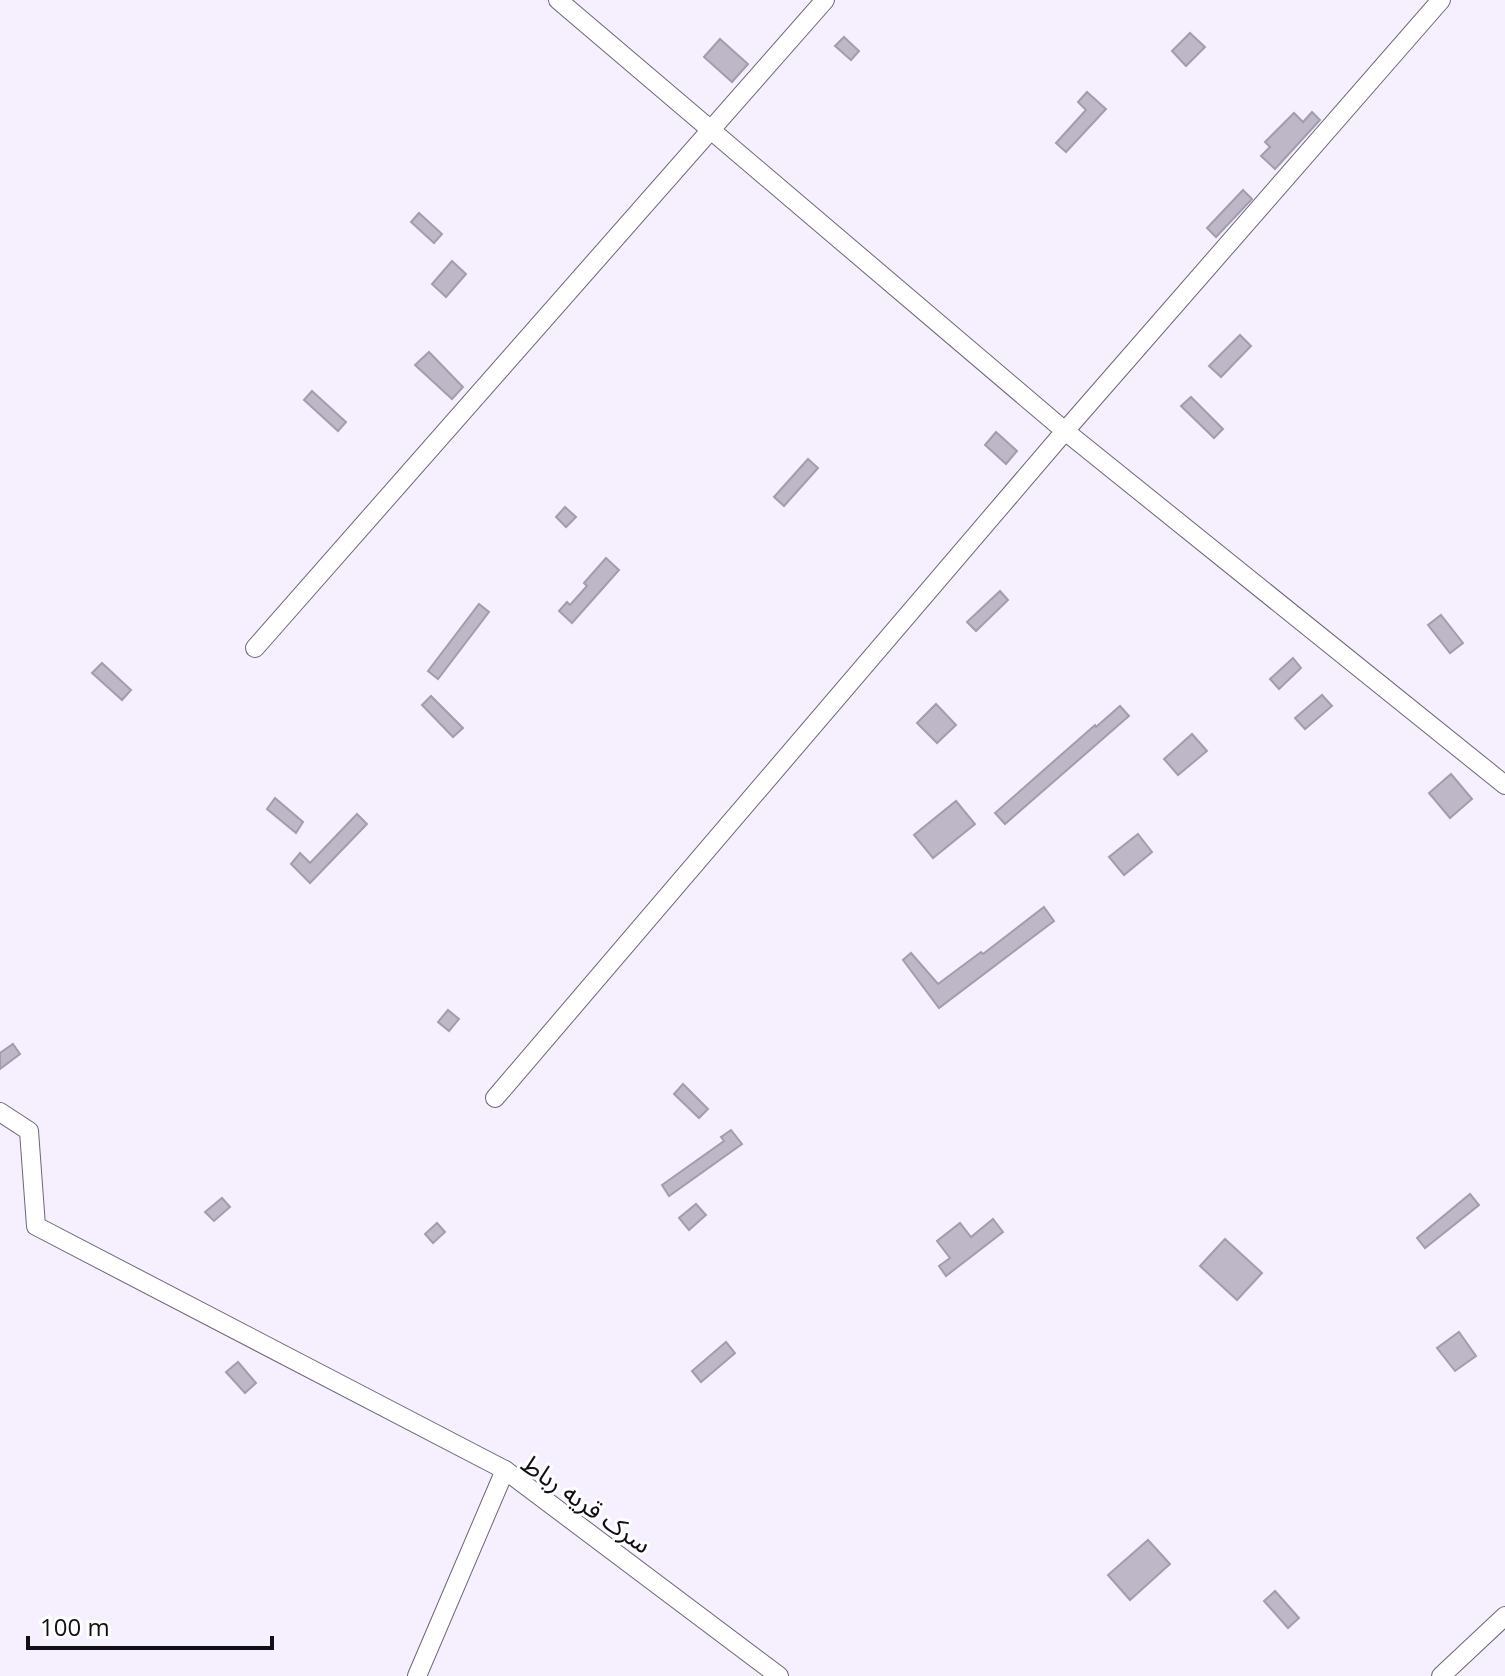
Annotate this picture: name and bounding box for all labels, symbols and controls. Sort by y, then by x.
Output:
street label: سرک قریه رباط [515,1445,659,1561]
scale bar [28,1600,272,1650]
text: 100 m [40,1610,110,1643]

